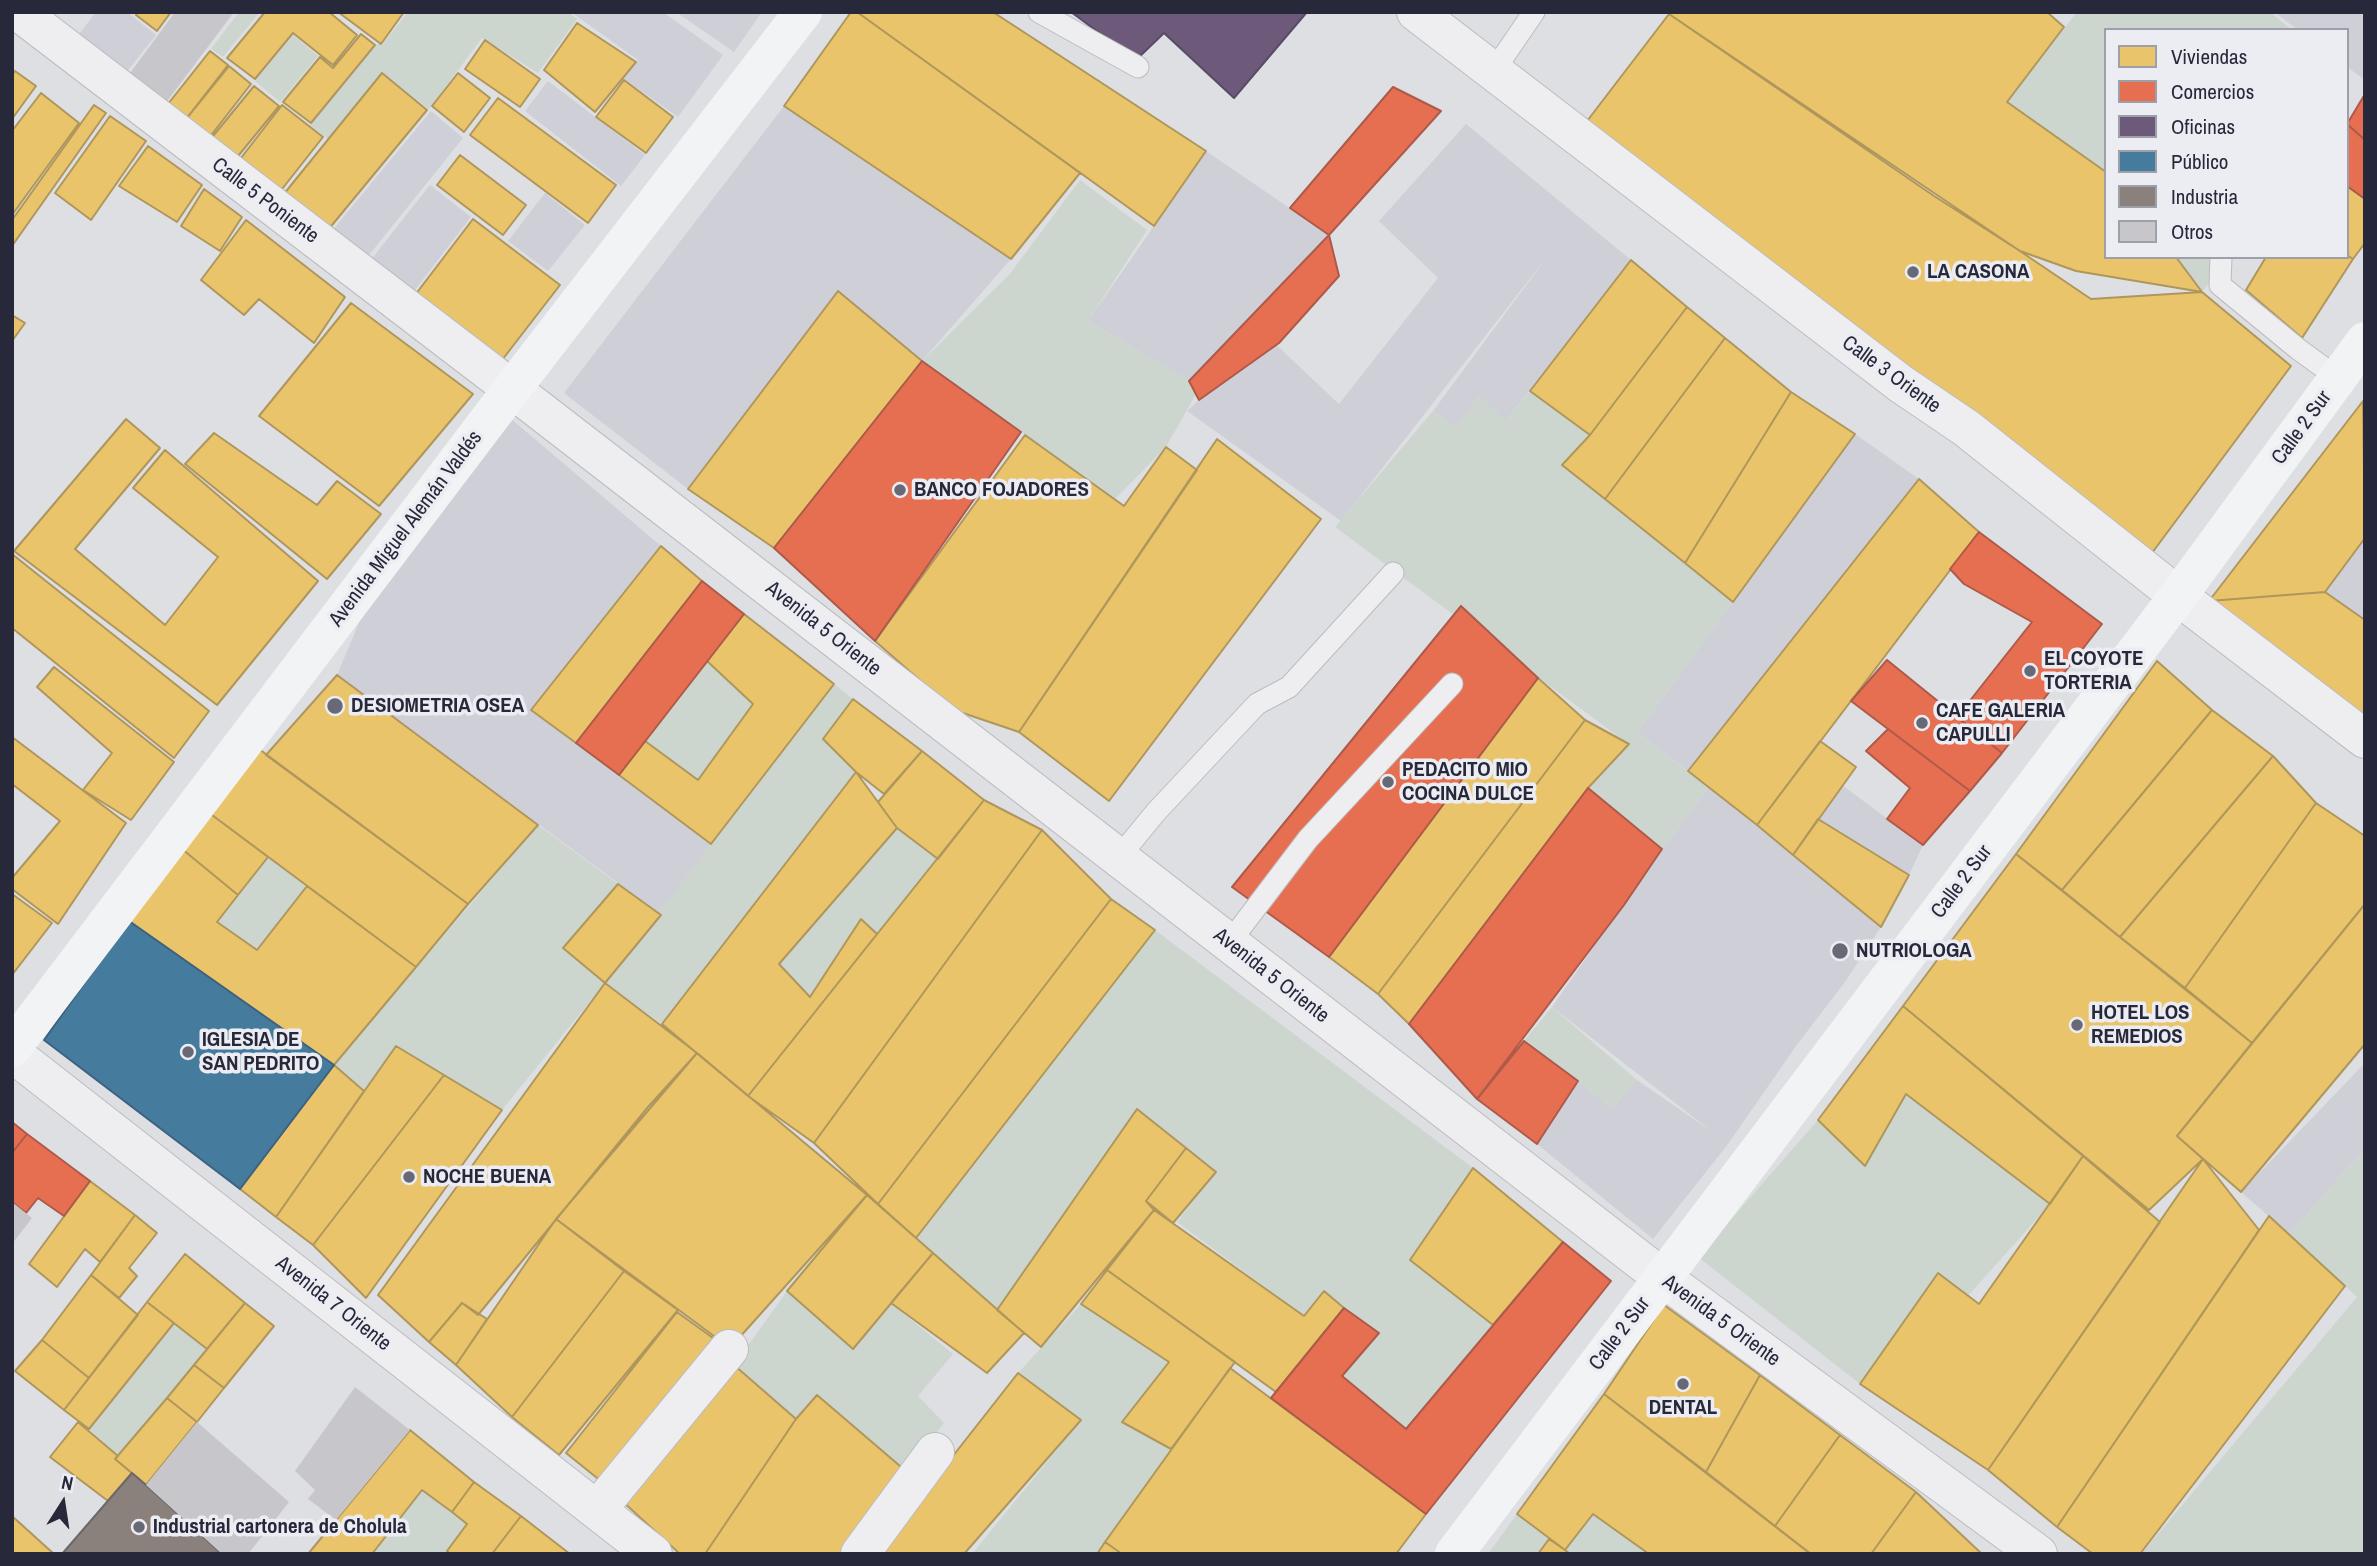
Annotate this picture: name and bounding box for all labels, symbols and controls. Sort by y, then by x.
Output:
legend [2104,28,2349,259]
text: Viviendas [2171,42,2247,71]
text: Comercios [2171,77,2254,106]
text: Oficinas [2171,112,2235,141]
text: Público [2171,147,2228,176]
street label: Calle 5 Poniente [207,153,323,249]
text: Industria [2171,182,2238,211]
text: Otros [2171,217,2213,246]
place label: LA CASONA [1927,259,2029,285]
marker: LA CASONA [1905,264,1921,280]
street label: Calle 3 Oriente [1837,331,1945,419]
street label: Calle 2 Sur [2267,386,2337,470]
street label: Avenida Miguel Alemán Valdés [324,426,488,632]
place label: BANCO FOJADORES [914,477,1089,503]
marker: BANCO FOJADORES [892,482,908,498]
street label: Avenida 5 Oriente [760,576,886,682]
place label: EL COYOTE TORTERIA [2044,646,2144,696]
marker: EL COYOTE TORTERIA [2022,663,2038,679]
place label: DESIOMETRIA OSEA [351,693,524,719]
marker: DESIOMETRIA OSEA [325,696,345,716]
place label: CAFE GALERIA CAPULLI [1936,698,2065,748]
marker: CAFE GALERIA CAPULLI [1914,715,1930,731]
place label: PEDACITO MIO COCINA DULCE [1402,757,1534,807]
marker: PEDACITO MIO COCINA DULCE [1380,774,1396,790]
street label: Calle 2 Sur [1926,840,1998,924]
street label: Avenida 5 Oriente [1208,923,1334,1029]
place label: NUTRIOLOGA [1856,938,1972,964]
marker: NUTRIOLOGA [1830,941,1850,961]
place label: HOTEL LOS REMEDIOS [2091,1000,2190,1050]
marker: HOTEL LOS REMEDIOS [2069,1017,2085,1033]
place label: IGLESIA DE SAN PEDRITO [202,1027,319,1077]
marker: IGLESIA DE SAN PEDRITO [180,1044,196,1060]
place label: NOCHE BUENA [423,1164,551,1190]
marker: NOCHE BUENA [401,1169,417,1185]
street label: Avenida 7 Oriente [270,1251,396,1357]
street label: Avenida 5 Oriente [1657,1270,1785,1372]
street label: Calle 2 Sur [1584,1292,1656,1376]
marker: DENTAL [1675,1376,1691,1392]
place label: DENTAL [1649,1395,1717,1421]
north arrow [28,1468,98,1538]
text: N [59,1469,76,1496]
place label: Industrial cartonera de Cholula [153,1514,407,1540]
marker: Industrial cartonera de Cholula [131,1519,147,1535]

